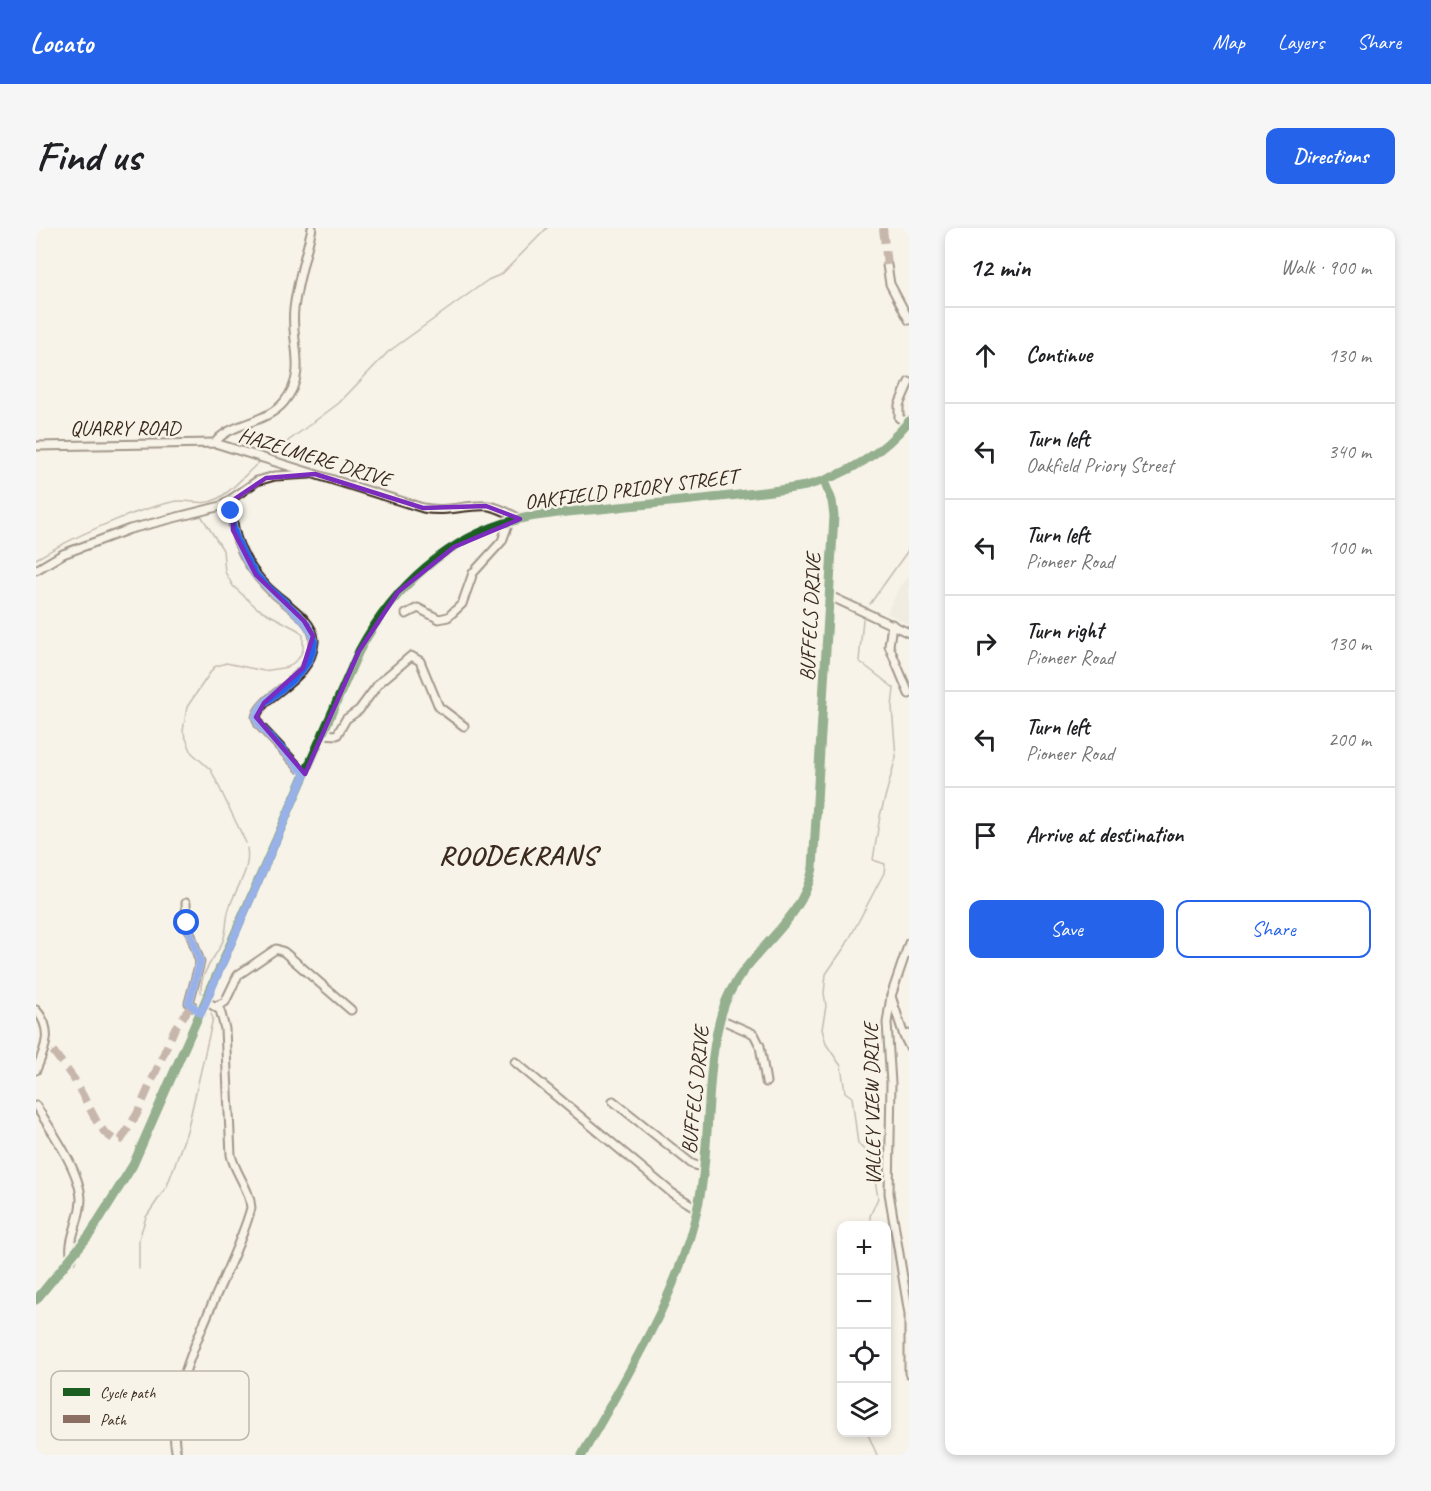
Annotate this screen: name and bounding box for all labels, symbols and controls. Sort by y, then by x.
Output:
text: Locato [30,25,93,60]
text: Map [1212,29,1245,55]
text: Layers [1278,29,1324,55]
text: Share [1357,29,1401,55]
button: Directions [1266,128,1395,184]
text: Find us [36,130,141,183]
text: 12 min [969,251,1031,284]
text: Walk · 900 m [1281,255,1371,280]
icon: ahead [969,339,1002,372]
text: Continue [1026,341,1092,369]
text: 130 m [1328,343,1371,368]
street label: QUARRY ROAD [70,415,182,441]
street label: HAZELMERE DRIVE [236,421,397,493]
text: Turn left [1026,425,1090,453]
icon: left [969,435,1002,468]
text: 340 m [1328,439,1371,464]
text: Oakfield Priory Street [1026,453,1173,478]
street label: OAKFIELD PRIORY STREET [523,462,744,515]
route end [217,497,243,523]
text: Turn left [1026,521,1090,549]
icon: left [969,531,1002,564]
text: 100 m [1328,535,1371,560]
street label: BUFFELS DRIVE [794,549,826,682]
text: Pioneer Road [1026,549,1114,574]
text: Turn right [1026,617,1103,645]
icon: right [969,627,1002,660]
text: 130 m [1328,631,1371,656]
text: Pioneer Road [1026,645,1114,670]
text: Turn left [1026,713,1090,741]
icon: left [969,723,1002,756]
text: 200 m [1328,727,1371,752]
text: Pioneer Road [1026,741,1114,766]
icon: arrive [969,819,1002,852]
text: Arrive at destination [1026,821,1183,849]
district label: ROODEKRANS [439,838,601,872]
button: Save [969,900,1164,958]
button: Share [1176,900,1371,958]
route start [173,909,199,935]
street label: VALLEY VIEW DRIVE [858,1020,886,1186]
street label: BUFFELS DRIVE [675,1022,715,1155]
map controls [837,1221,891,1437]
button: + [837,1221,891,1275]
button: − [837,1275,891,1329]
button: locate [837,1329,891,1383]
legend [51,1371,249,1440]
text: Cycle path [100,1383,156,1403]
button: layers [837,1383,891,1437]
text: Path [100,1410,127,1430]

